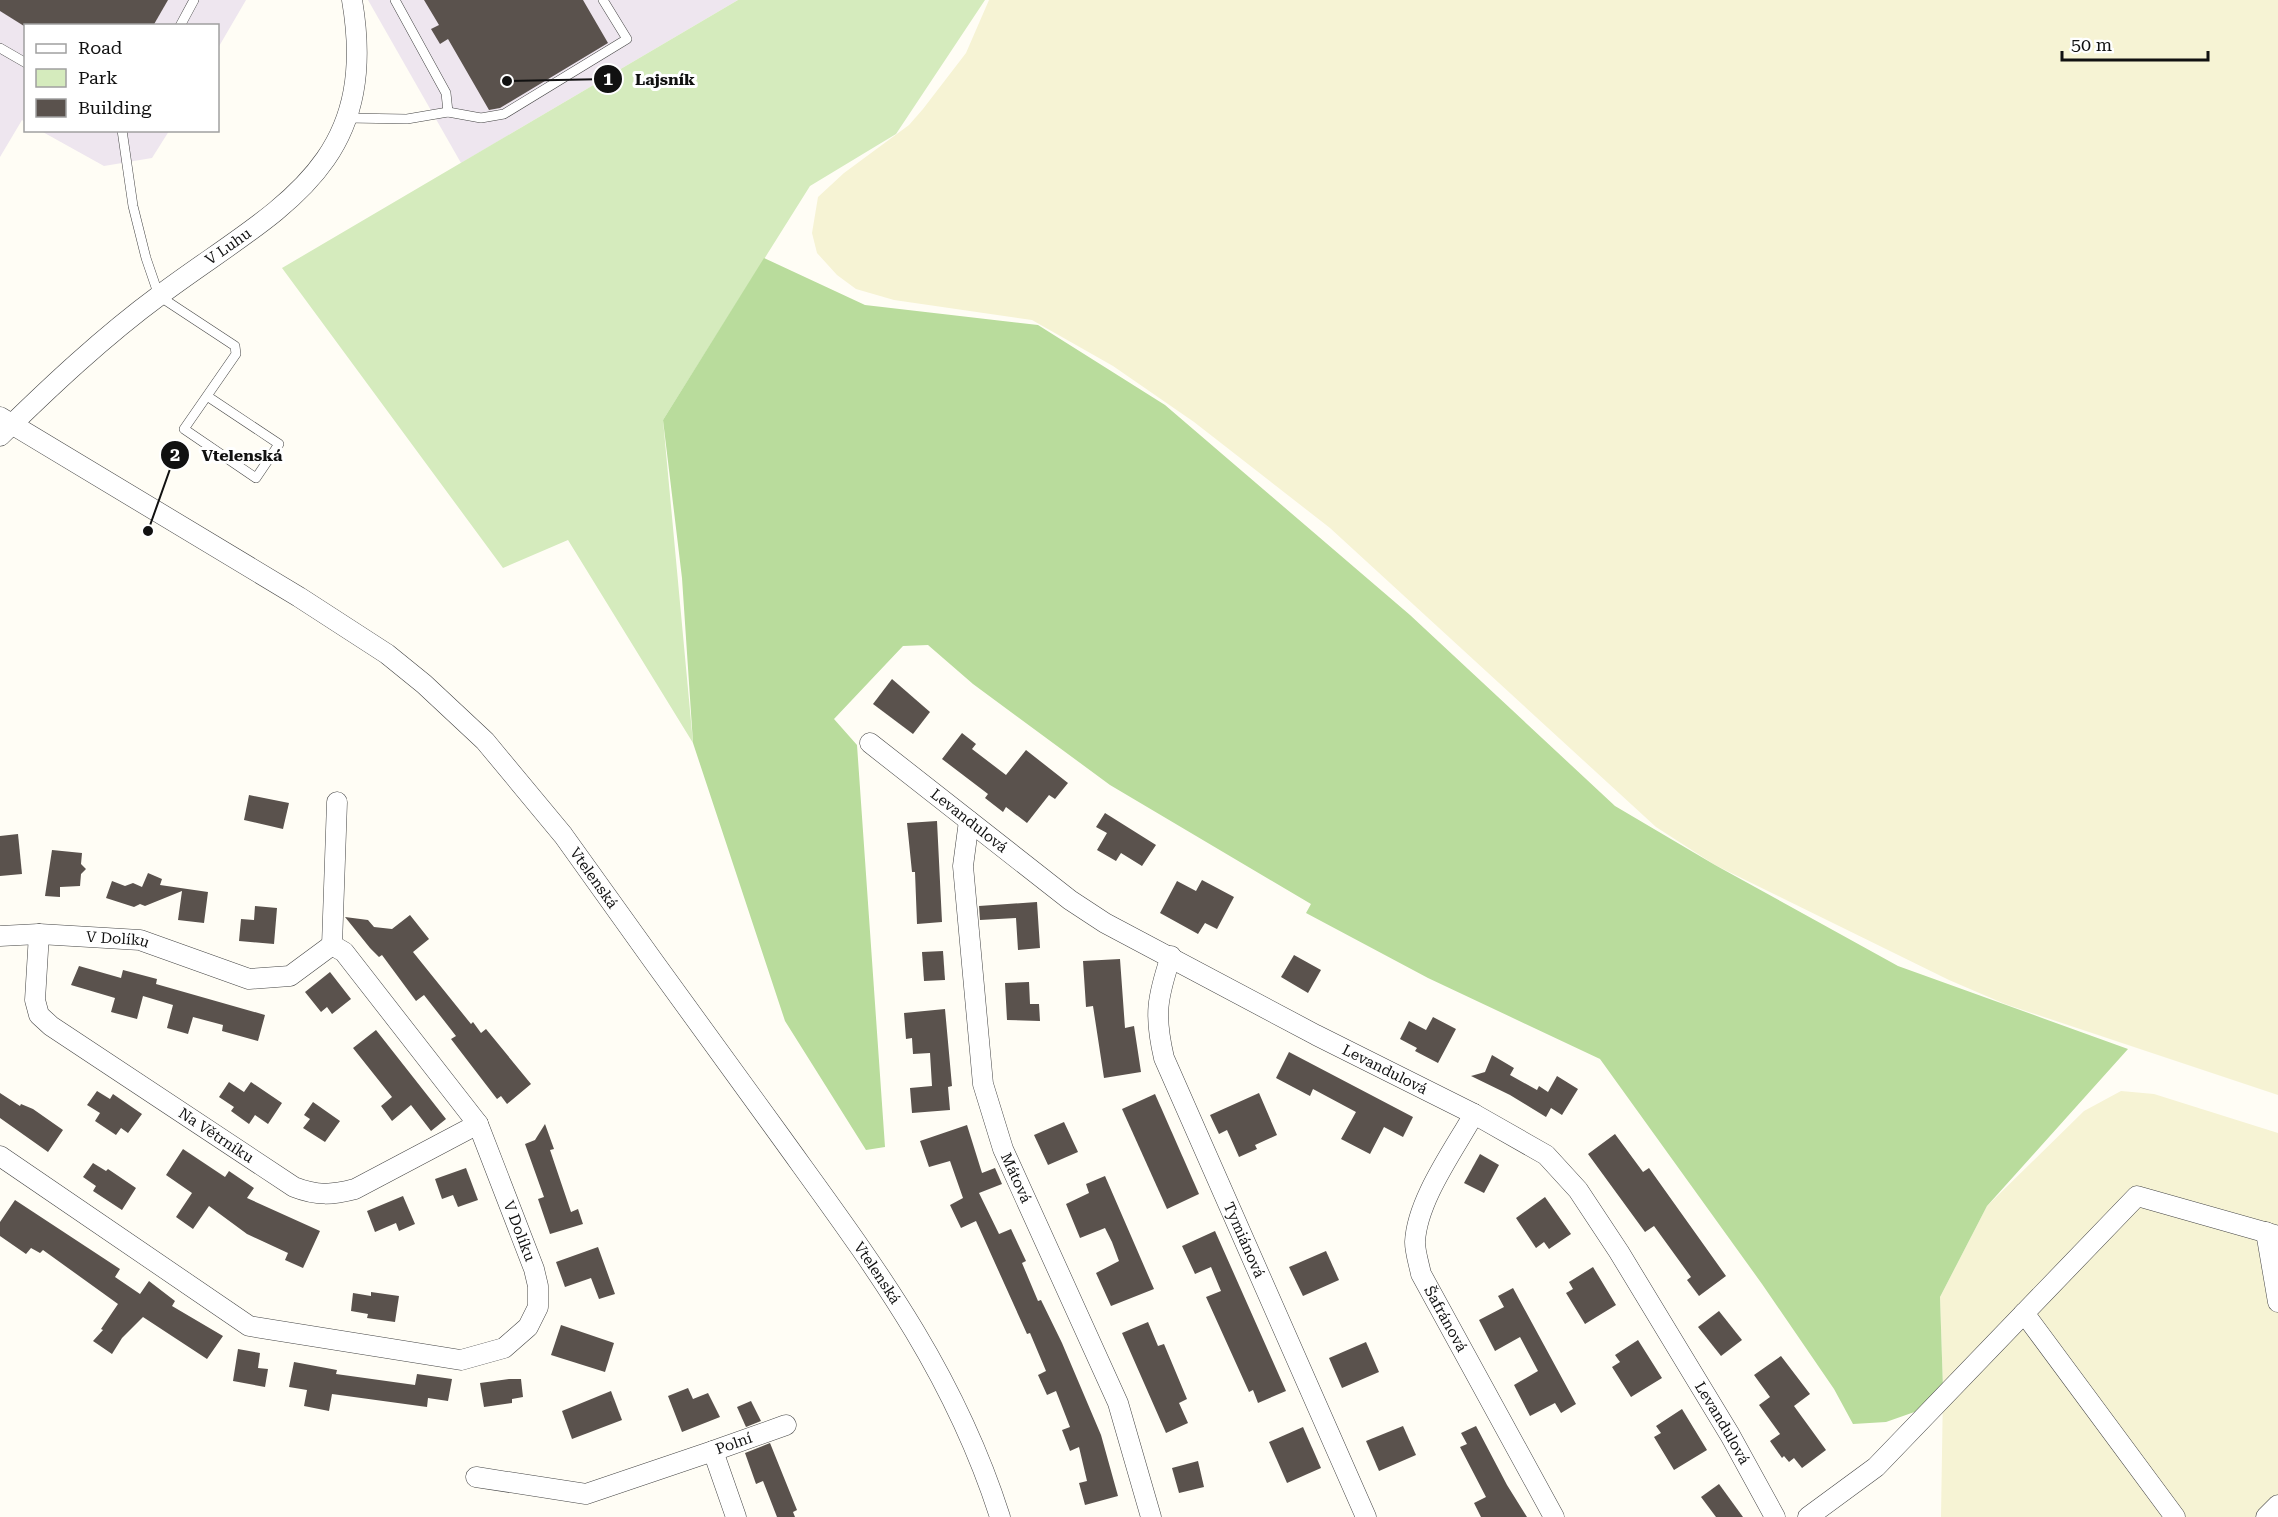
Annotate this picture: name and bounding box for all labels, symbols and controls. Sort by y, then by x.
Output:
legend [24,24,219,132]
scale bar [2062,24,2208,62]
text: 50 m [2071,34,2112,55]
text: Road [78,37,123,58]
callout: Lajsník [593,62,707,96]
text: Park [78,67,118,88]
text: 1 [603,68,613,89]
text: Lajsník [635,70,695,89]
text: Building [78,97,152,118]
street label: V Luhu [202,224,255,269]
callout: Vtelenská [160,438,295,472]
text: 2 [170,444,180,465]
text: Vtelenská [202,446,283,465]
street label: Levandulová [927,785,1011,857]
street label: Vtelenská [566,844,622,912]
street label: V Dolíku [86,928,153,952]
street label: Levandulová [1339,1041,1430,1098]
street label: Na Větrníku [175,1104,258,1167]
street label: Mátová [997,1150,1035,1206]
street label: V Dolíku [500,1198,539,1264]
street label: Tymiánová [1220,1199,1269,1281]
street label: Vtelenská [850,1239,904,1307]
street label: Šafránová [1420,1283,1471,1355]
street label: Levandulová [1691,1378,1753,1467]
street label: Polní [713,1429,755,1458]

